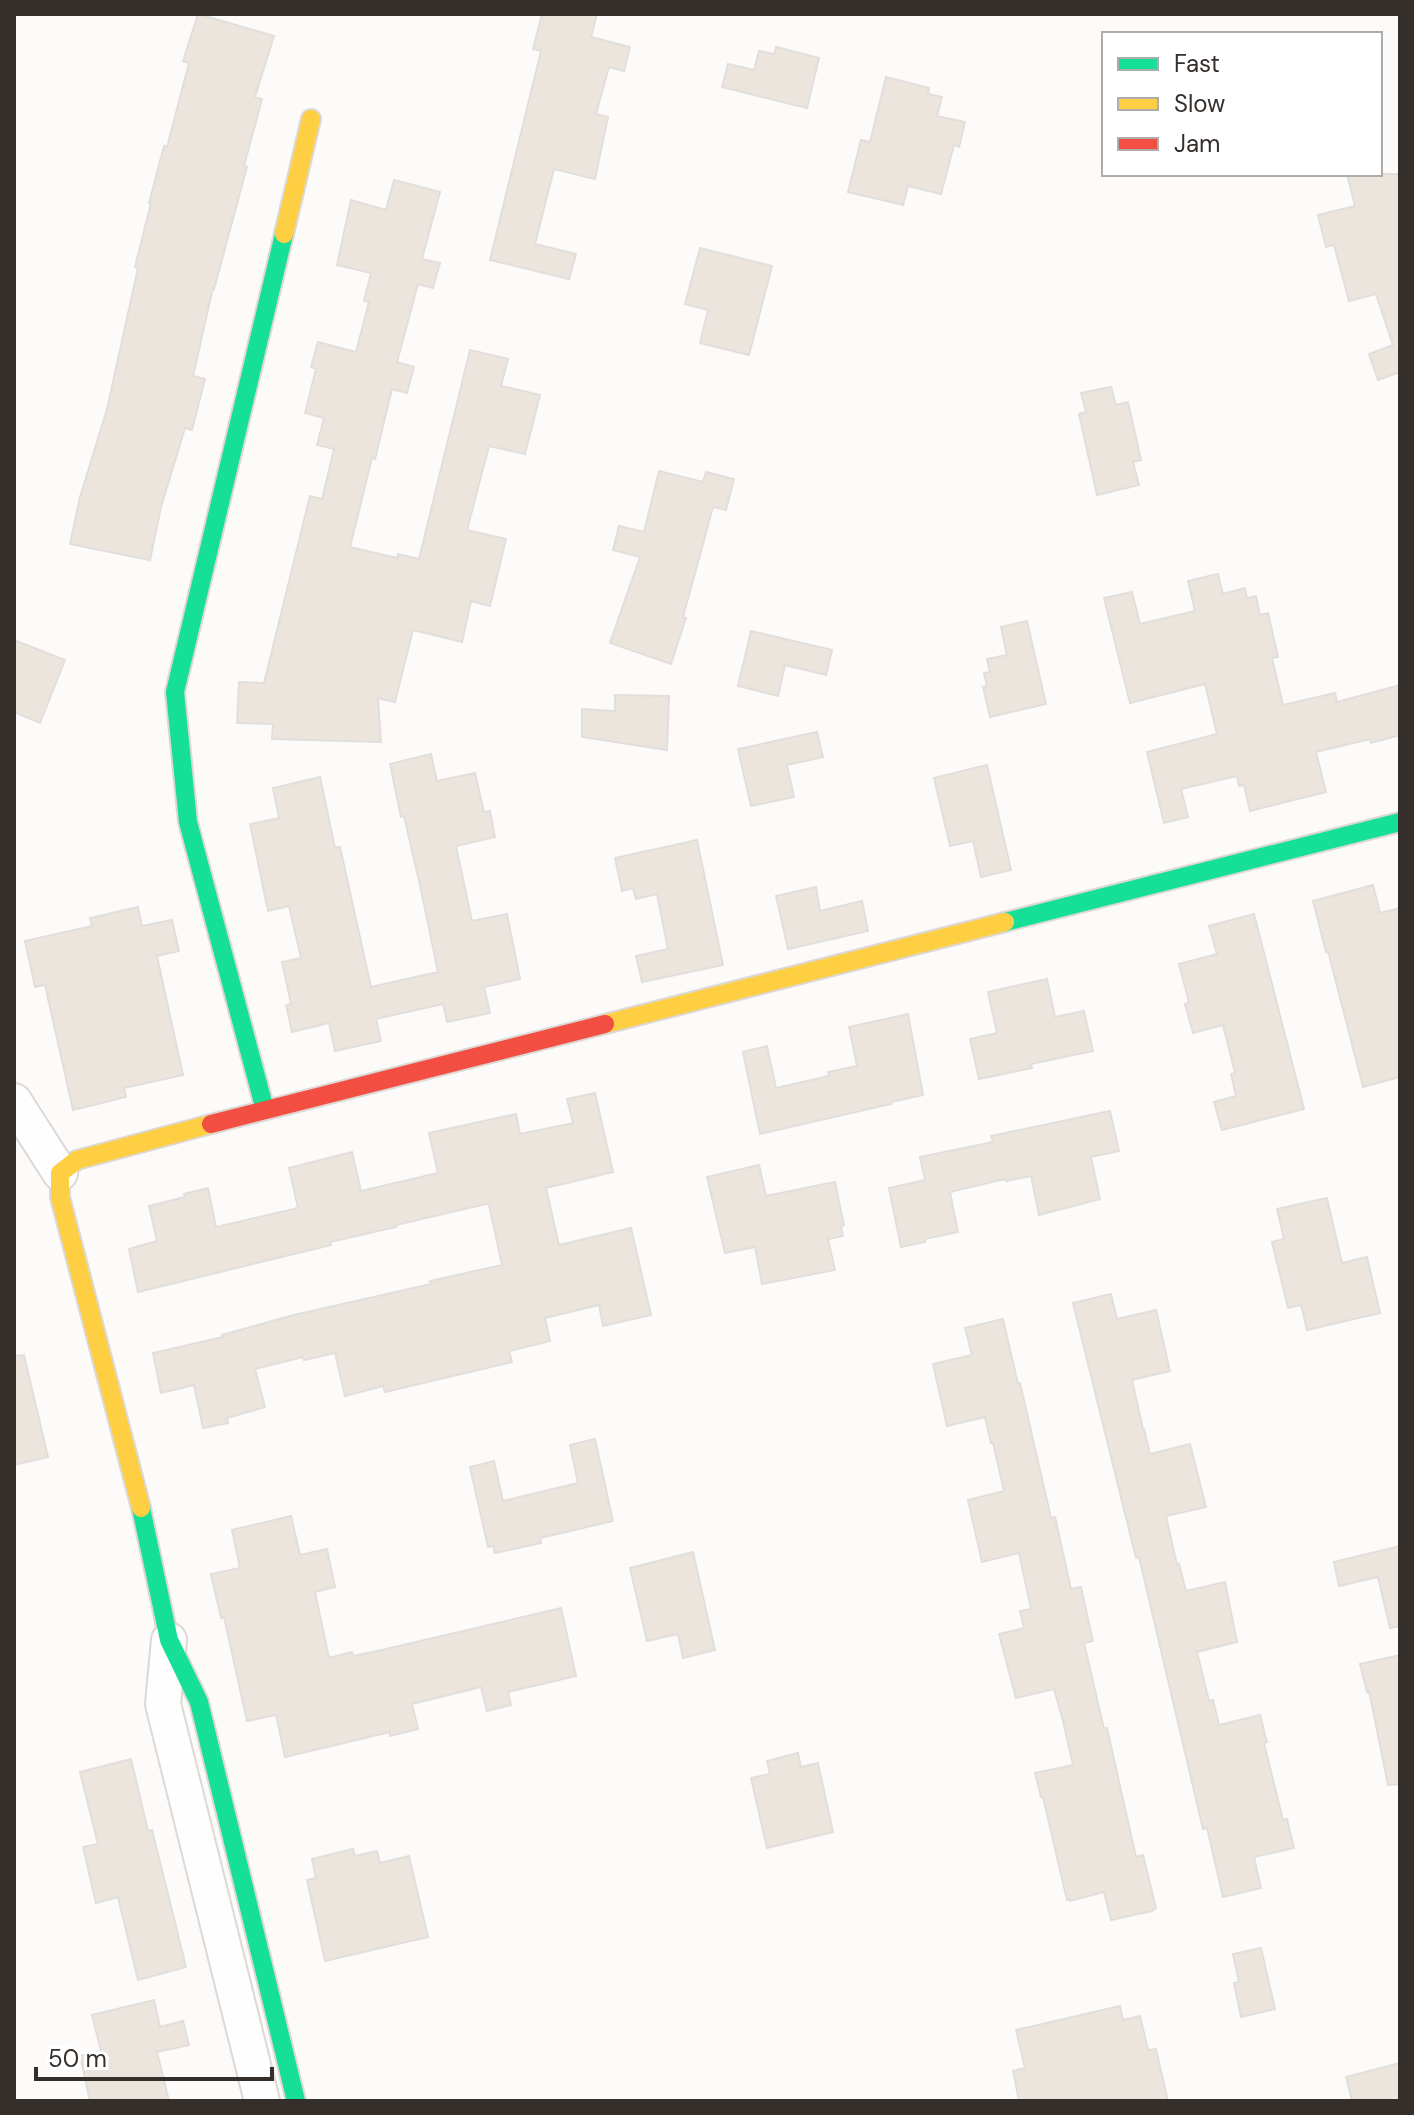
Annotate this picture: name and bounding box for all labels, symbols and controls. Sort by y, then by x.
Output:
legend [1102,32,1382,176]
text: Fast [1174,48,1220,79]
text: Slow [1174,88,1225,119]
text: Jam [1174,128,1220,159]
scale bar [36,2031,272,2081]
text: 50 m [48,2043,107,2074]

